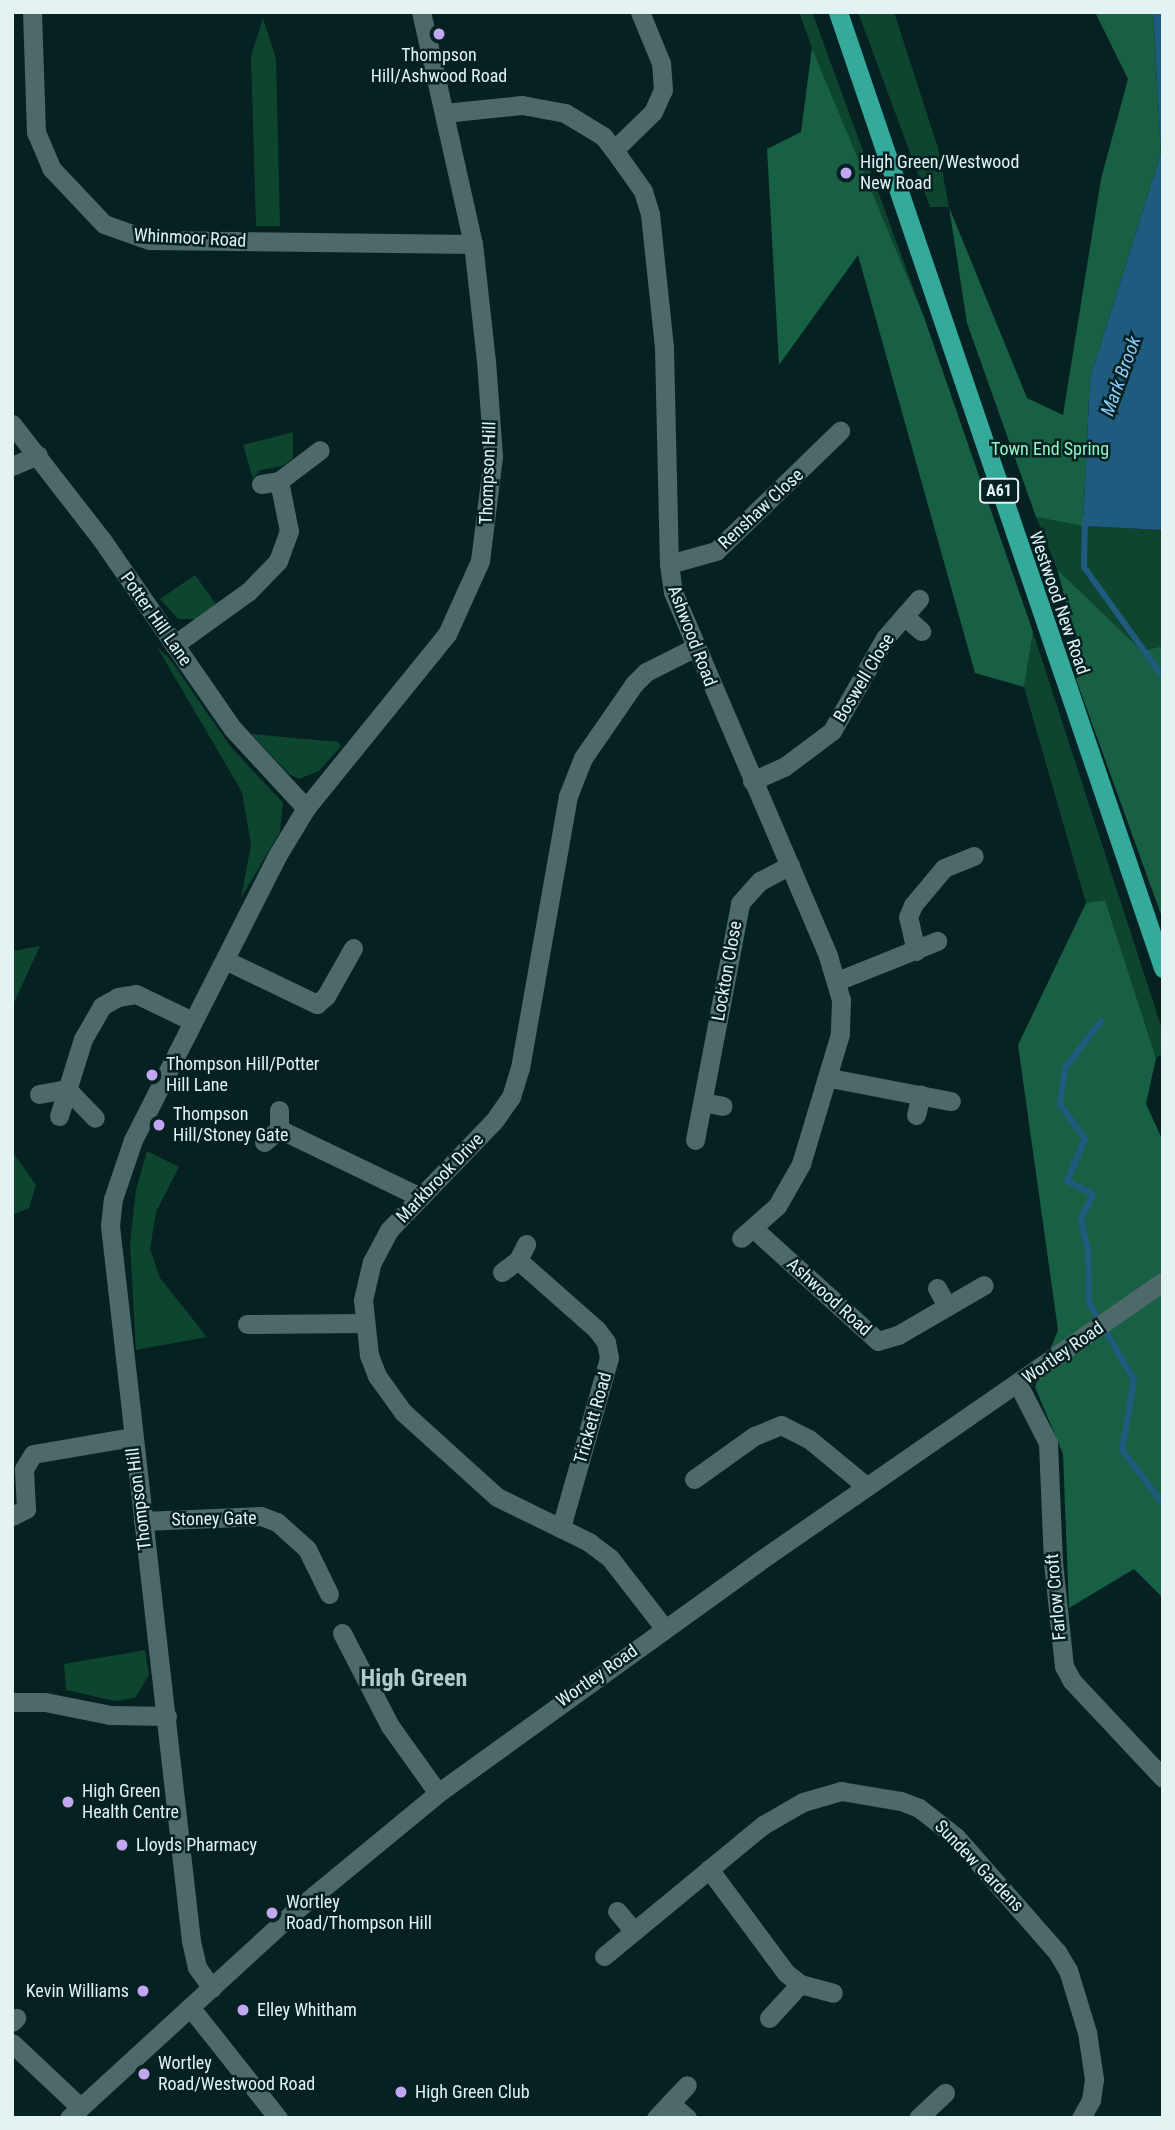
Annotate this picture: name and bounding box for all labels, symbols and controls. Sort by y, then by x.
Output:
marker: Thompson Hill/Ashwood Road [431,26,447,42]
place label: Thompson Hill/Ashwood Road [371,45,507,88]
place label: High Green/Westwood New Road [860,152,1019,194]
marker: High Green/Westwood New Road [838,165,854,181]
street label: Whinmoor Road [133,224,247,252]
water label: Mark Brook [1096,333,1146,419]
street label: Thompson Hill [475,421,501,525]
park label: Town End Spring [991,438,1109,460]
street label: Renshaw Close [714,464,808,554]
road number: A61 [978,478,1020,504]
street label: Westwood New Road [1024,529,1094,677]
street label: Potter Hill Lane [116,568,196,670]
street label: Ashwood Road [663,583,721,689]
street label: Boswell Close [829,630,899,726]
street label: Lockton Close [708,919,746,1023]
place label: Thompson Hill/Potter Hill Lane [166,1054,319,1096]
marker: Thompson Hill/Potter Hill Lane [144,1067,160,1083]
place label: Thompson Hill/Stoney Gate [173,1104,288,1146]
marker: Thompson Hill/Stoney Gate [151,1117,167,1133]
street label: Markbrook Drive [392,1129,488,1227]
street label: Ashwood Road [782,1253,876,1341]
street label: Wortley Road [1018,1317,1108,1389]
street label: Trickett Road [570,1370,616,1466]
street label: Thompson Hill [122,1446,156,1552]
street label: Stoney Gate [171,1507,257,1531]
street label: Farlow Croft [1041,1553,1071,1641]
street label: Wortley Road [552,1640,642,1712]
district label: High Green [361,1665,467,1693]
place label: High Green Health Centre [82,1781,179,1824]
marker: High Green Health Centre [60,1794,76,1810]
street label: Sundew Gardens [930,1816,1028,1916]
place label: Lloyds Pharmacy [136,1834,257,1856]
marker: Lloyds Pharmacy [114,1837,130,1853]
place label: Wortley Road/Thompson Hill [286,1892,432,1934]
marker: Wortley Road/Thompson Hill [264,1905,280,1921]
place label: Kevin Williams [26,1980,129,2002]
marker: Kevin Williams [135,1983,151,1999]
place label: Elley Whitham [257,1999,357,2021]
marker: Elley Whitham [235,2002,251,2018]
place label: Wortley Road/Westwood Road [158,2053,315,2096]
marker: Wortley Road/Westwood Road [136,2066,152,2082]
place label: High Green Club [415,2081,530,2103]
marker: High Green Club [393,2084,409,2100]

